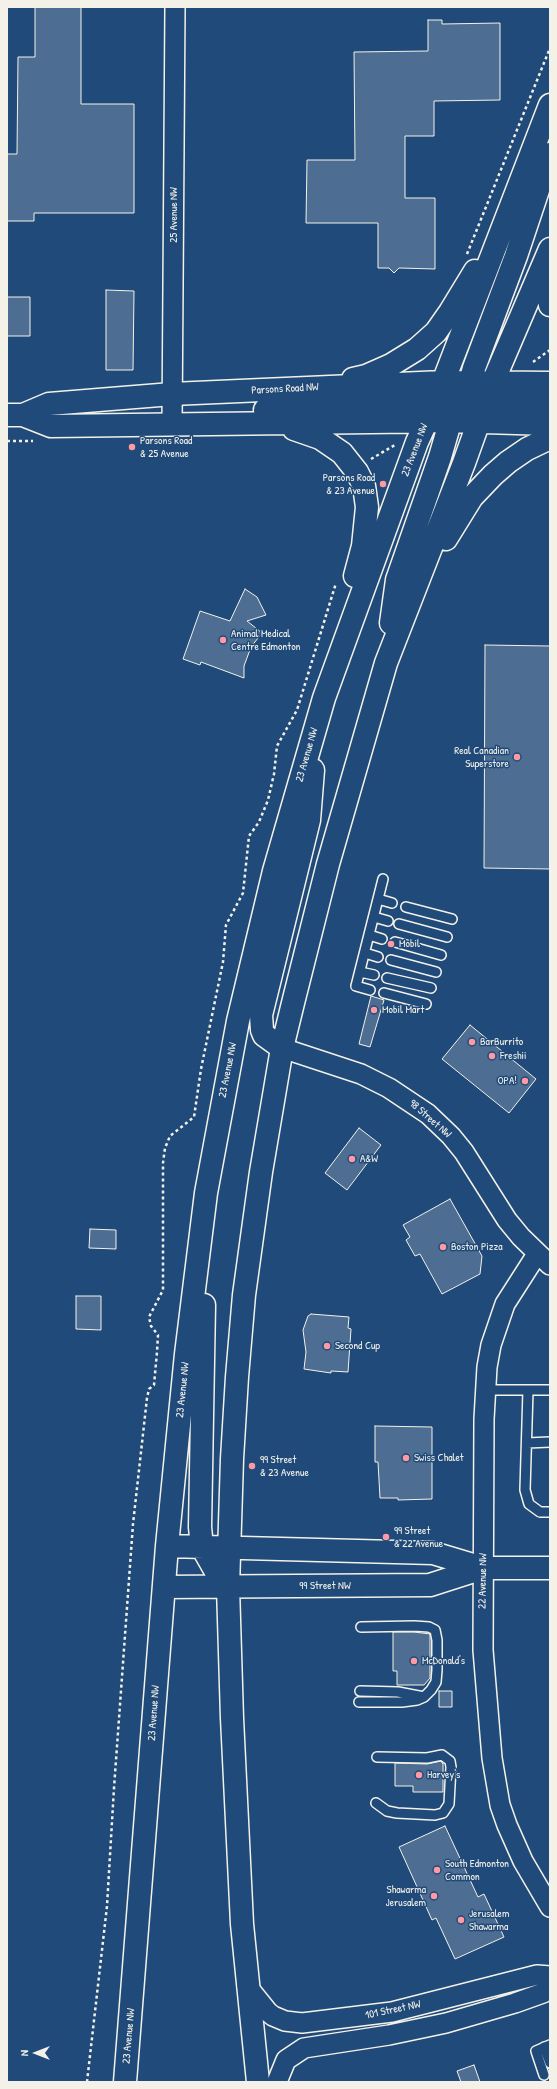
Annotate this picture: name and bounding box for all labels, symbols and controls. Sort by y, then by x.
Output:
street label: 25 Avenue NW [167,187,181,243]
street label: Parsons Road NW [251,381,319,397]
street label: 23 Avenue NW [399,422,431,478]
place label: Parsons Road & 25 Avenue [140,434,192,460]
marker: Parsons Road & 25 Avenue [127,442,137,452]
place label: Parsons Road & 23 Avenue [323,471,375,497]
marker: Parsons Road & 23 Avenue [378,479,388,489]
place label: Animal Medical Centre Edmonton [231,627,301,653]
marker: Animal Medical Centre Edmonton [218,635,228,645]
street label: 23 Avenue NW [293,726,321,784]
place label: Real Canadian Superstore [454,744,509,770]
marker: Real Canadian Superstore [512,752,522,762]
place label: Mobil [399,937,420,951]
marker: Mobil [386,939,396,949]
place label: Mobil Mart [382,1003,424,1017]
marker: Mobil Mart [369,1005,379,1015]
place label: BarBurrito [480,1035,523,1049]
marker: BarBurrito [467,1037,477,1047]
street label: 23 Avenue NW [216,1041,240,1099]
place label: Freshii [500,1049,527,1063]
marker: Freshii [487,1051,497,1061]
place label: OPA! [498,1074,517,1088]
marker: OPA! [520,1076,530,1086]
street label: 98 Street NW [406,1097,454,1141]
place label: A&W [360,1152,378,1166]
marker: A&W [347,1154,357,1164]
place label: Boston Pizza [451,1240,502,1254]
marker: Boston Pizza [438,1242,448,1252]
place label: Second Cup [335,1339,380,1353]
marker: Second Cup [322,1341,332,1351]
street label: 23 Avenue NW [174,1362,192,1418]
place label: Swiss Chalet [414,1451,464,1465]
place label: 99 Street & 23 Avenue [260,1453,309,1479]
marker: Swiss Chalet [401,1453,411,1463]
marker: 99 Street & 23 Avenue [247,1461,257,1471]
place label: 99 Street & 22 Avenue [394,1524,443,1550]
marker: 99 Street & 22 Avenue [381,1532,391,1542]
street label: 22 Avenue NW [476,1553,490,1609]
street label: 99 Street NW [299,1579,351,1593]
place label: McDonald's [422,1654,465,1668]
marker: McDonald's [409,1656,419,1666]
street label: 23 Avenue NW [145,1685,163,1741]
place label: Harvey's [427,1768,460,1782]
marker: Harvey's [414,1770,424,1780]
place label: South Edmonton Common [445,1857,509,1883]
marker: South Edmonton Common [432,1865,442,1875]
place label: Shawarma Jerusalem [386,1883,426,1909]
marker: Shawarma Jerusalem [429,1891,439,1901]
place label: Jerusalem Shawarma [469,1907,509,1933]
marker: Jerusalem Shawarma [456,1915,466,1925]
street label: 101 Street NW [364,1998,422,2022]
street label: 23 Avenue NW [120,2008,138,2064]
north arrow [16,2033,56,2073]
text: N [17,2050,31,2056]

